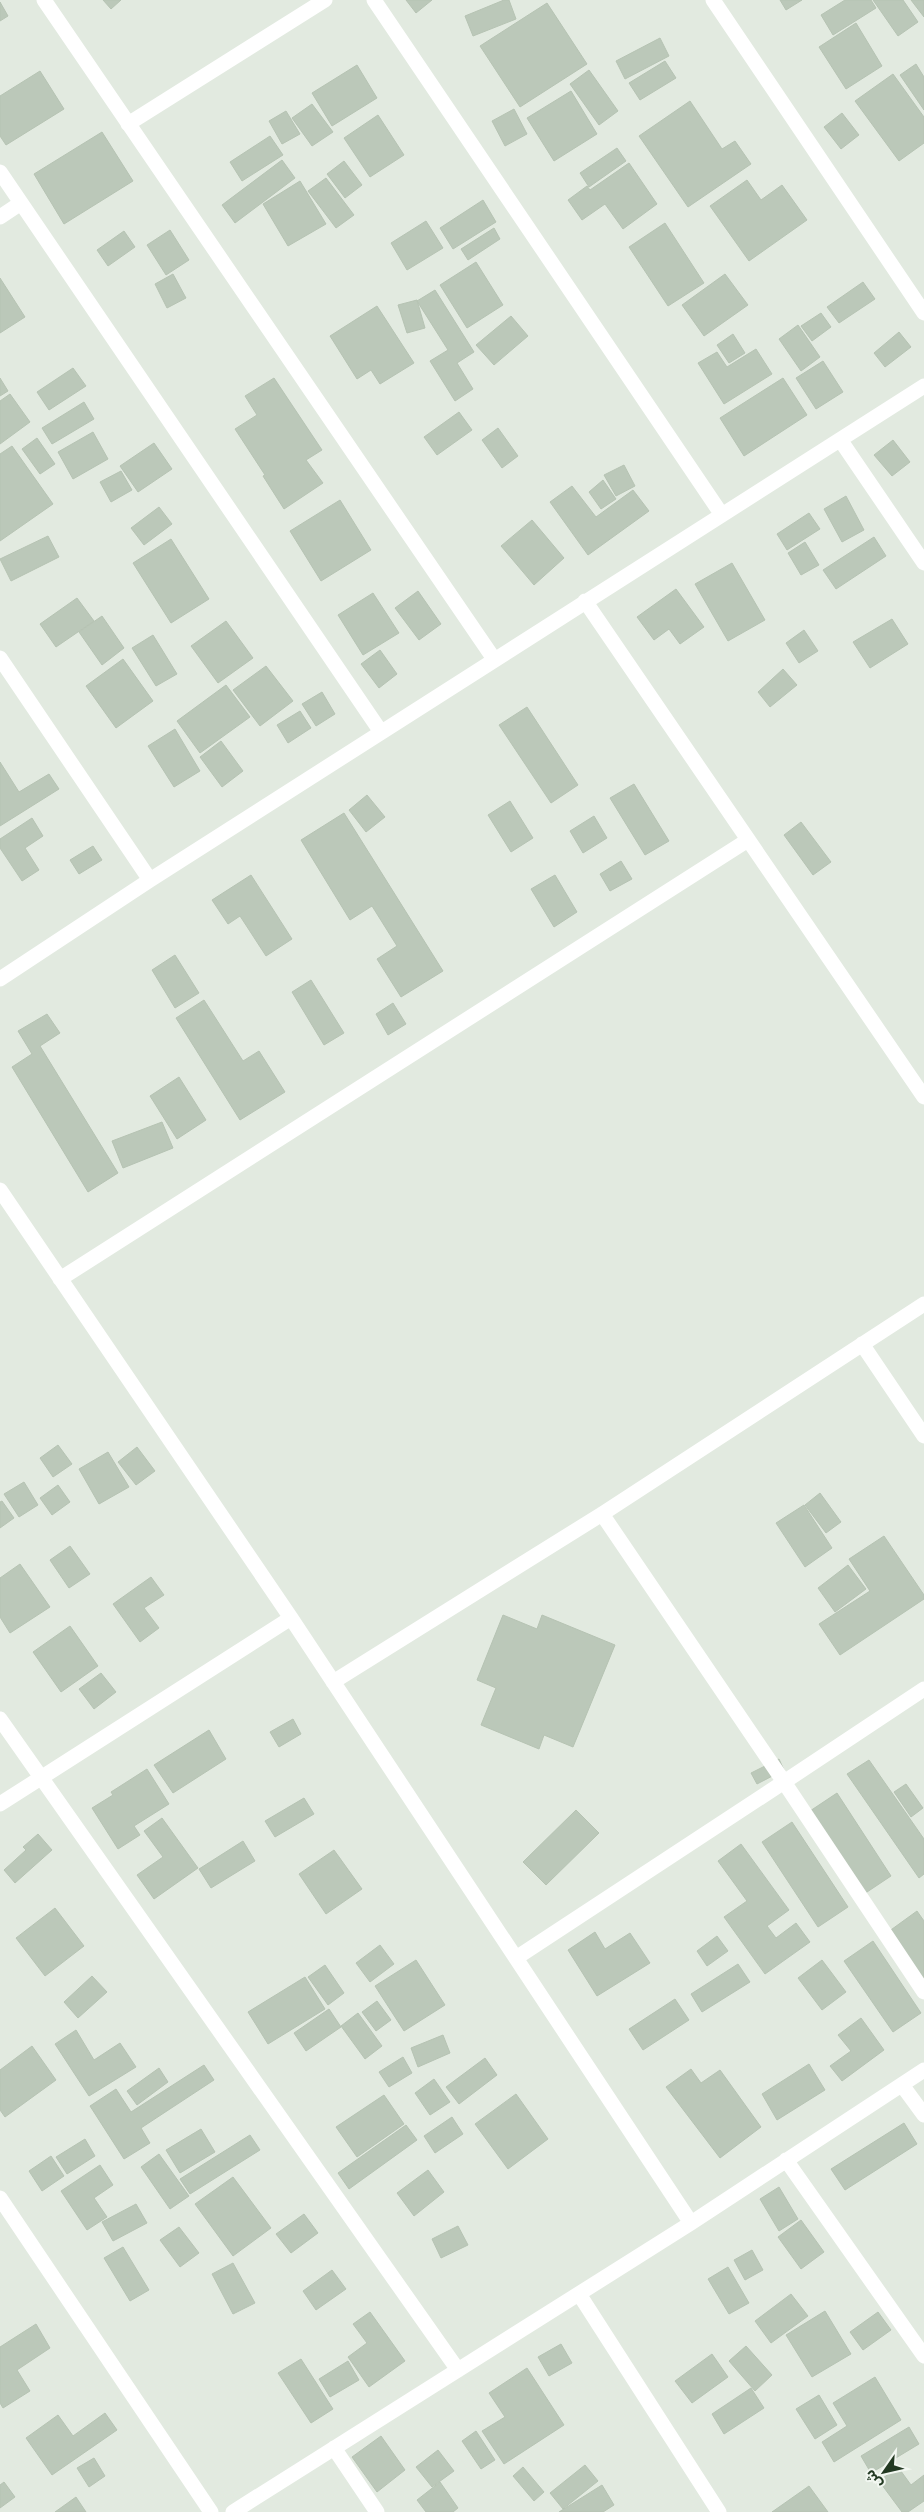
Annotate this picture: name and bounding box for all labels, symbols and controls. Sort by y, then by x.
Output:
north arrow [859,2447,909,2497]
text: ش [863,2467,885,2491]

